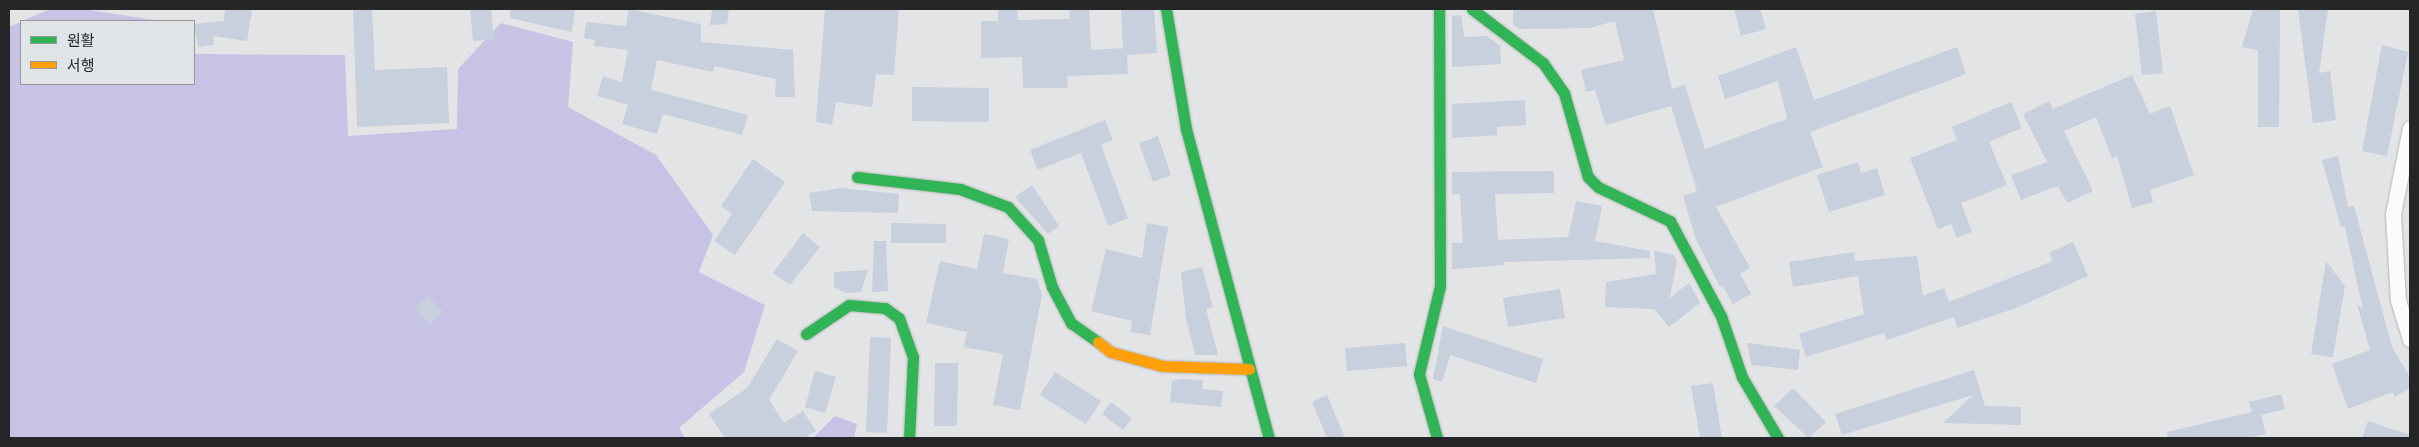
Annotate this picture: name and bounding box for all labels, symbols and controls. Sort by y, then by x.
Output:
legend [20,20,195,85]
text: 원활 [67,32,95,50]
text: 서행 [67,57,95,75]

